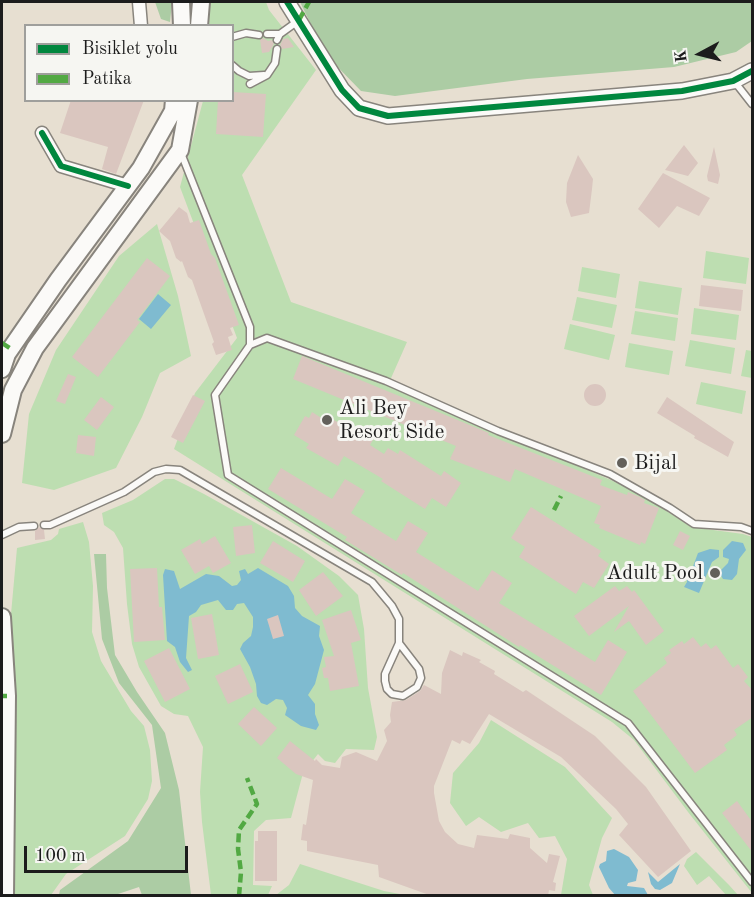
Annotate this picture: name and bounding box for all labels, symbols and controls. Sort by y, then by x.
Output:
legend [24,24,234,102]
north arrow [670,24,730,84]
text: Bisiklet yolu [82,40,178,58]
text: K [673,49,691,63]
text: Patika [82,70,132,88]
place label: Ali Bey Resort Side [339,395,444,445]
marker: Ali Bey Resort Side [320,413,334,427]
place label: Bijal [634,450,677,476]
marker: Bijal [615,456,629,470]
place label: Adult Pool [606,560,703,586]
marker: Adult Pool [708,566,722,580]
scale bar [27,834,190,872]
text: 100 m [35,847,86,865]

